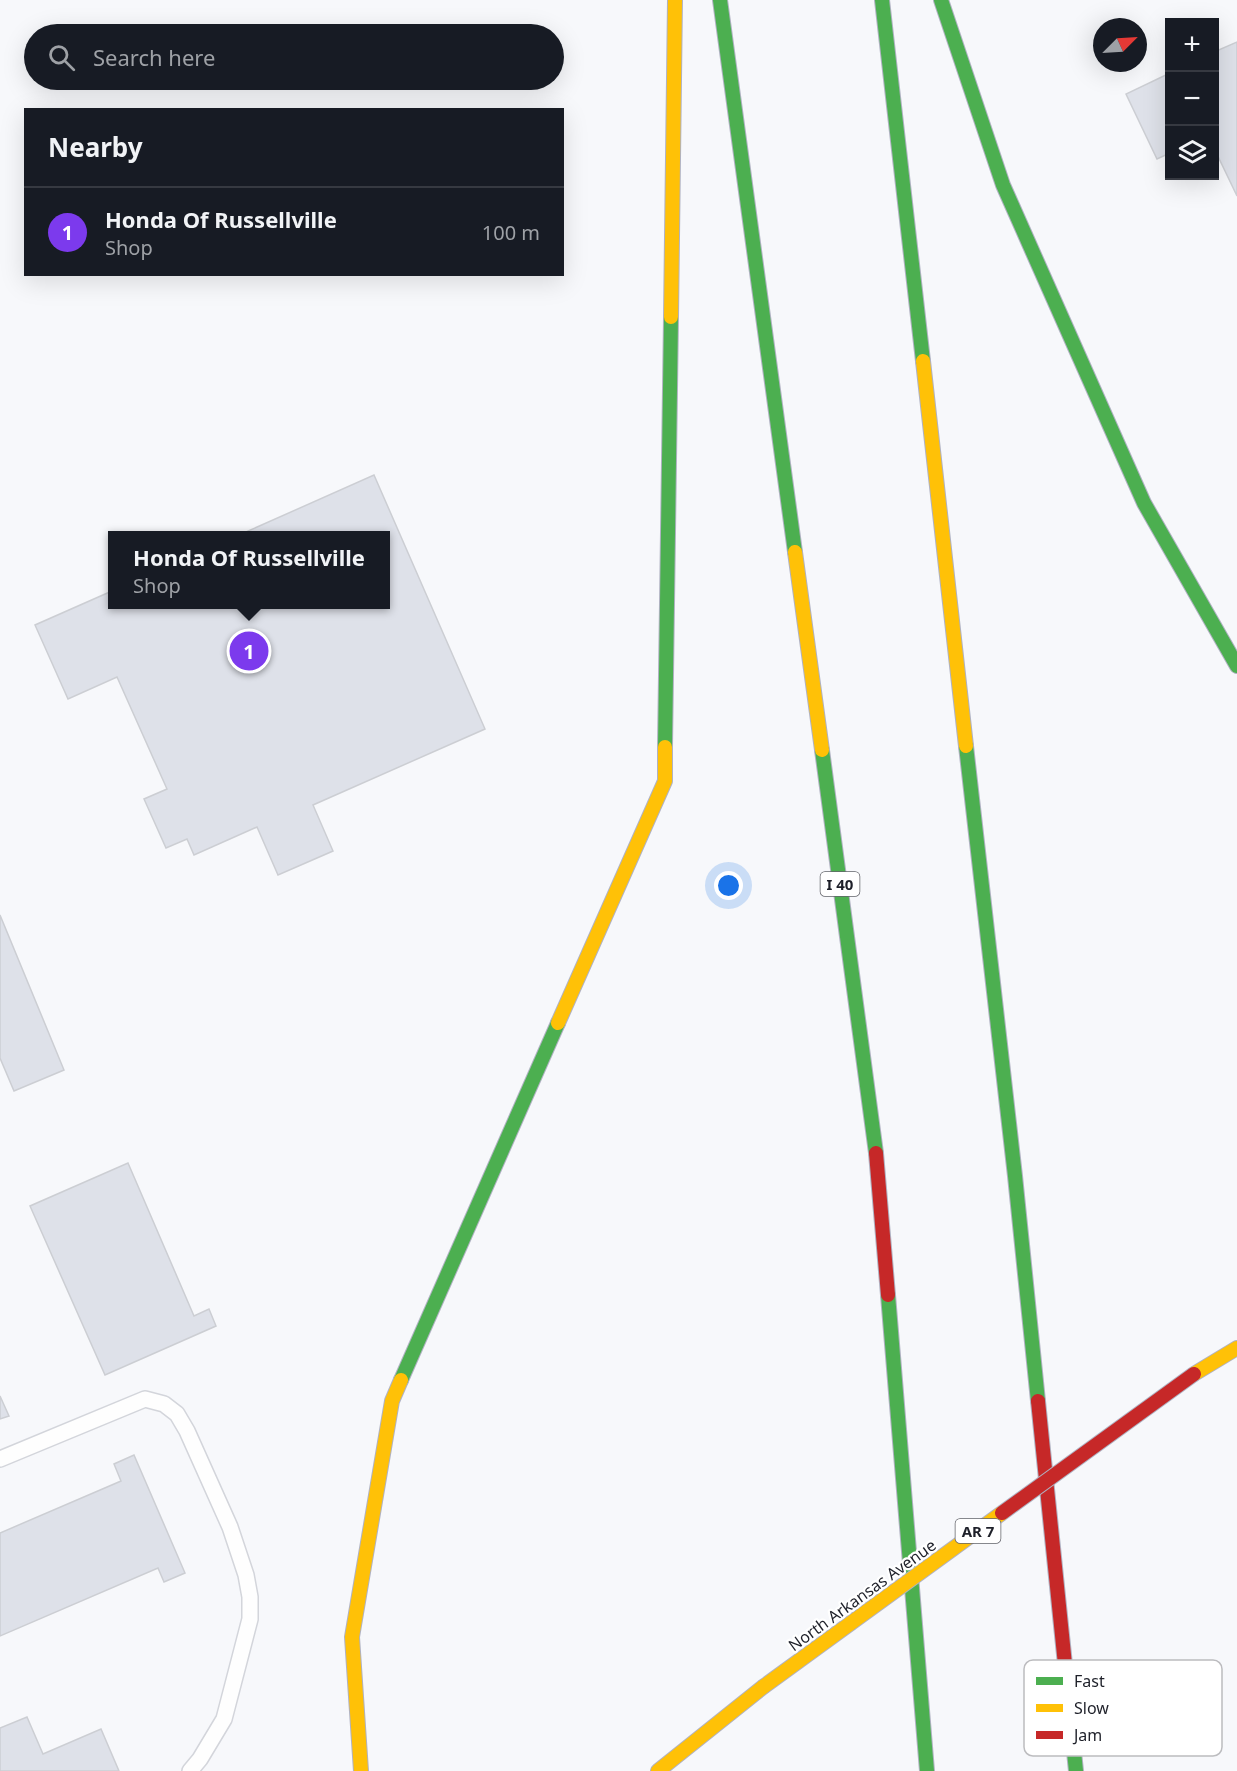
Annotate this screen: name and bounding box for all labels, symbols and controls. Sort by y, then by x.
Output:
north arrow [1093,18,1147,72]
map controls [1165,18,1219,180]
button: + [1165,18,1219,72]
search box [24,24,564,90]
icon: search [45,41,78,74]
text: Search here [93,42,215,72]
button: − [1165,72,1219,126]
button: layers [1165,126,1219,180]
text: Nearby [48,129,143,165]
text: Honda Of Russellville [105,204,337,234]
text: 1 [62,219,73,246]
text: 100 m [482,219,540,246]
text: Shop [105,234,153,261]
popup [108,531,390,609]
text: Honda Of Russellville [133,542,365,572]
text: Shop [133,572,181,599]
pin: 1 [230,628,268,674]
your location [714,871,743,900]
road number: I 40 [820,872,860,896]
road number: AR 7 [956,1519,1000,1543]
street label: North Arkansas Avenue [784,1534,940,1656]
legend [1024,1660,1222,1756]
text: Fast [1074,1670,1105,1692]
text: Slow [1074,1697,1109,1719]
text: Jam [1072,1724,1102,1746]

